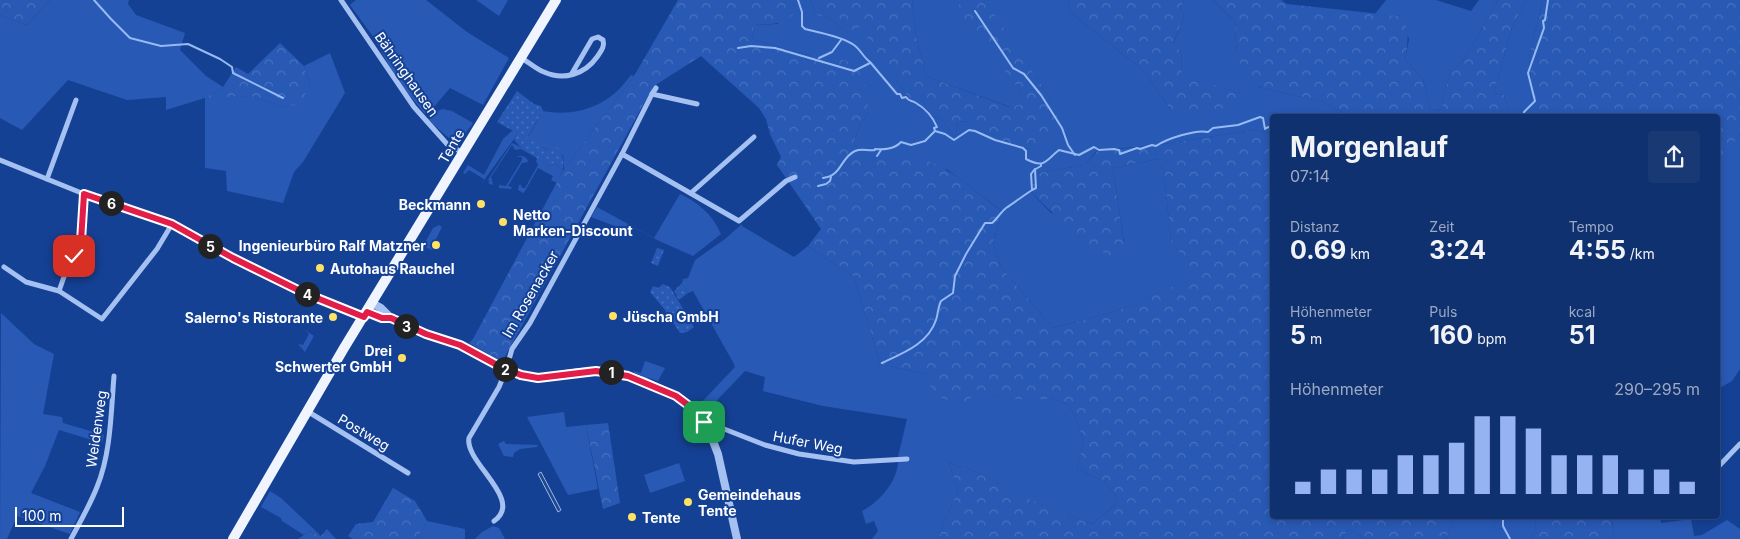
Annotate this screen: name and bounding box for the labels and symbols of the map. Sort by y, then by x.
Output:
street label: Bähringhausen [372,28,442,120]
street label: Tente [434,126,468,166]
pin: 6 [98,190,124,216]
place label: Beckmann [399,196,471,213]
marker: Beckmann [475,198,487,210]
place label: Netto Marken-Discount [513,206,633,239]
marker: Netto Marken-Discount [497,216,509,228]
pin: 5 [198,234,222,258]
pin [53,235,95,277]
place label: Ingenieurbüro Ralf Matzner [239,237,426,254]
marker: Ingenieurbüro Ralf Matzner [430,239,442,251]
street label: Im Rosenacker [498,247,562,341]
place label: Autohaus Rauchel [330,260,455,277]
marker: Autohaus Rauchel [314,262,326,274]
pin: 4 [294,282,320,306]
place label: Jüscha GmbH [623,308,719,325]
place label: Salerno's Ristorante [185,309,323,326]
marker: Jüscha GmbH [607,310,619,322]
marker: Salerno's Ristorante [327,311,339,323]
pin: 3 [394,314,418,338]
place label: Drei Schwerter GmbH [275,342,392,375]
marker: Drei Schwerter GmbH [396,352,408,364]
pin: 2 [492,356,518,382]
pin: 1 [598,360,624,384]
street label: Weidenweg [82,389,110,469]
pin [683,401,725,443]
street label: Postweg [335,410,393,454]
street label: Hufer Weg [772,427,844,457]
place label: Gemeindehaus Tente [698,486,801,519]
marker: Gemeindehaus Tente [682,496,694,508]
scale bar [15,504,124,527]
place label: Tente [642,509,681,526]
marker: Tente [626,511,638,523]

